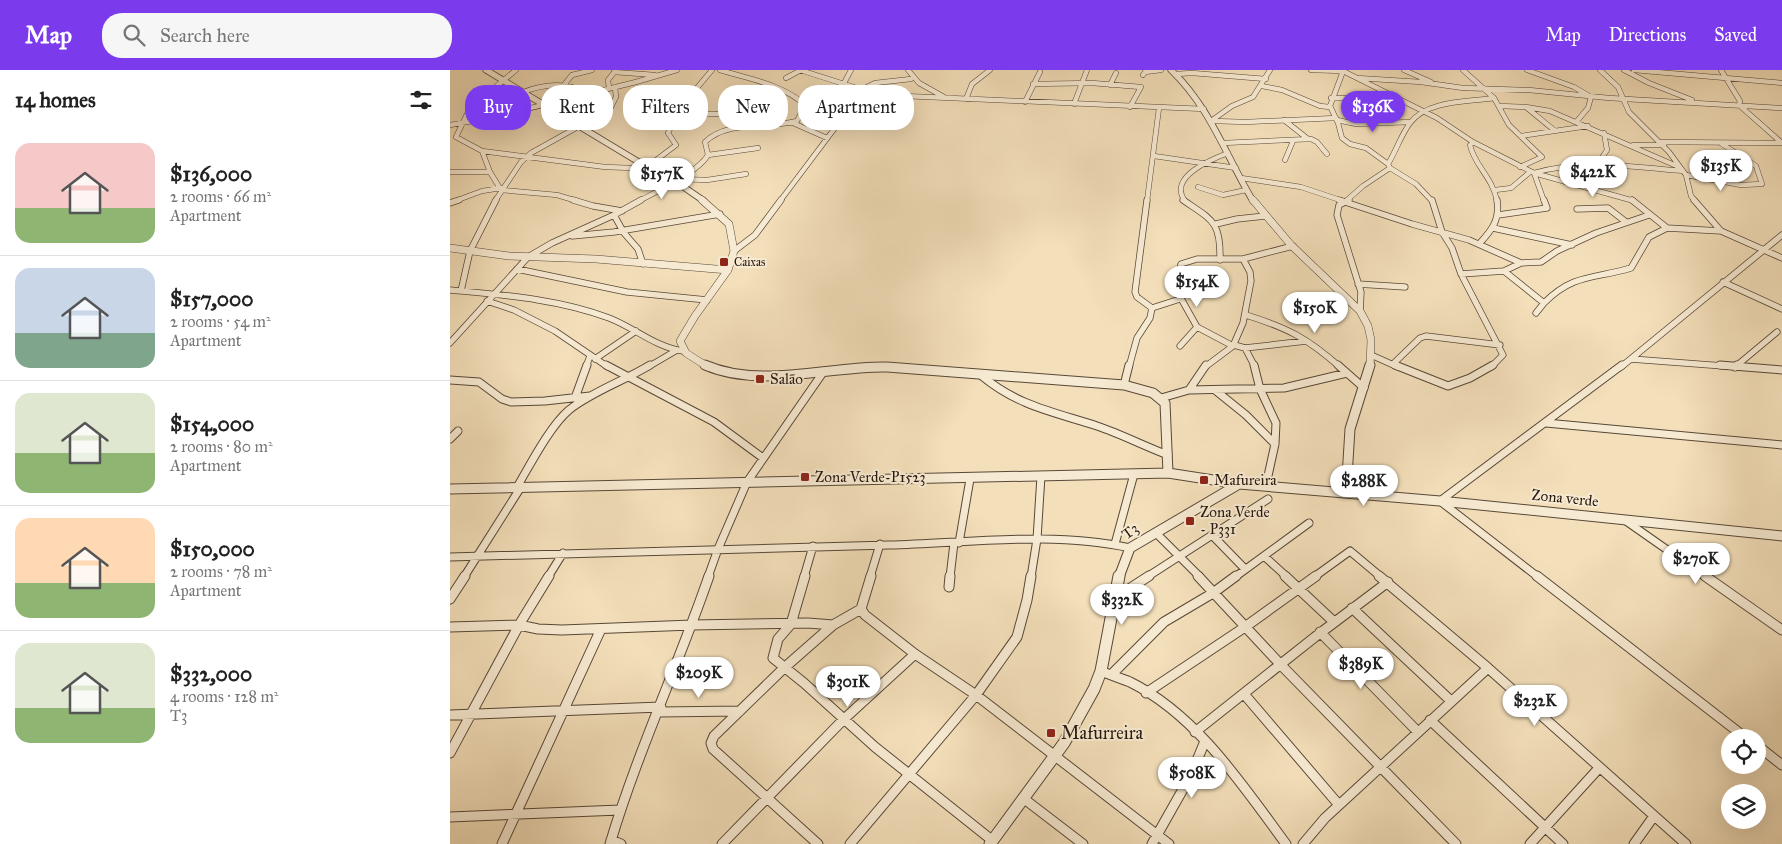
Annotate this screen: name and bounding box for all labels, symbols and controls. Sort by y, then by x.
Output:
search box [102,13,452,58]
text: Map [25,20,72,50]
icon: search [120,21,148,49]
text: Search here [160,24,250,47]
text: Map [1545,24,1581,46]
text: Directions [1609,24,1686,46]
text: Saved [1714,24,1757,46]
chip: Buy [465,85,531,130]
chip: Rent [541,85,613,130]
chip: Filters [623,85,708,130]
chip: New [718,85,788,130]
chip: Apartment [798,85,914,130]
icon: filters [407,86,435,114]
text: 14 homes [15,87,96,113]
pin: $136K [1338,90,1408,133]
text: $136K [1352,97,1394,116]
pin: $135K [1686,150,1756,192]
pin: $422K [1558,156,1628,198]
text: $135K [1700,156,1742,175]
pin: $157K [627,158,697,200]
text: $136,000 [170,161,252,187]
text: $422K [1570,162,1616,181]
icon: home [55,163,115,223]
text: $157K [640,164,684,183]
text: 2 rooms · 66 m² [170,187,271,206]
text: Apartment [170,206,242,225]
place label: Caixas [734,255,765,269]
marker: Caixas [718,256,730,268]
pin: $154K [1162,266,1232,308]
text: $154K [1175,272,1219,291]
text: $157,000 [170,286,254,312]
icon: home [55,288,115,348]
pin: $150K [1280,292,1350,334]
text: $150K [1293,298,1337,317]
text: 2 rooms · 54 m² [170,312,271,331]
text: Apartment [170,331,242,350]
place label: Salão [770,370,803,388]
marker: Salão [754,373,766,385]
text: $154,000 [170,411,254,437]
icon: home [55,413,115,473]
text: 2 rooms · 80 m² [170,437,273,456]
text: Apartment [170,456,242,475]
pin: $288K [1329,464,1399,507]
place label: Zona Verde-P1523 [815,468,926,486]
marker: Zona Verde-P1523 [799,471,811,483]
place label: Mafureira [1214,471,1277,489]
text: $288K [1341,471,1387,490]
marker: Mafureira [1198,474,1210,486]
street label: Zona verde [1531,486,1599,510]
place label: Zona Verde - P331 [1200,503,1270,538]
marker: Zona Verde - P331 [1184,515,1196,527]
street label: T3 [1118,519,1142,543]
text: $150,000 [170,536,255,562]
icon: home [55,538,115,598]
pin: $270K [1661,542,1731,585]
text: $270K [1673,549,1719,568]
text: 2 rooms · 78 m² [170,562,272,581]
text: Apartment [170,581,242,600]
pin: $332K [1087,584,1157,626]
text: $332K [1101,590,1143,609]
pin: $389K [1326,648,1396,690]
text: $389K [1339,654,1383,673]
pin: $209K [664,656,734,699]
text: $332,000 [170,661,252,687]
icon: home [55,663,115,723]
text: $209K [676,663,722,682]
pin: $301K [813,666,883,708]
text: $301K [827,672,869,691]
pin: $232K [1500,684,1570,727]
text: 4 rooms · 128 m² [170,687,279,706]
text: $232K [1513,691,1557,710]
text: T3 [170,706,187,725]
place label: Mafurreira [1061,722,1143,744]
marker: Mafurreira [1045,727,1057,739]
map controls [1721,729,1766,829]
button: locate [1721,729,1766,774]
pin: $508K [1157,756,1227,799]
text: $508K [1169,763,1215,782]
button: layers [1721,784,1766,829]

